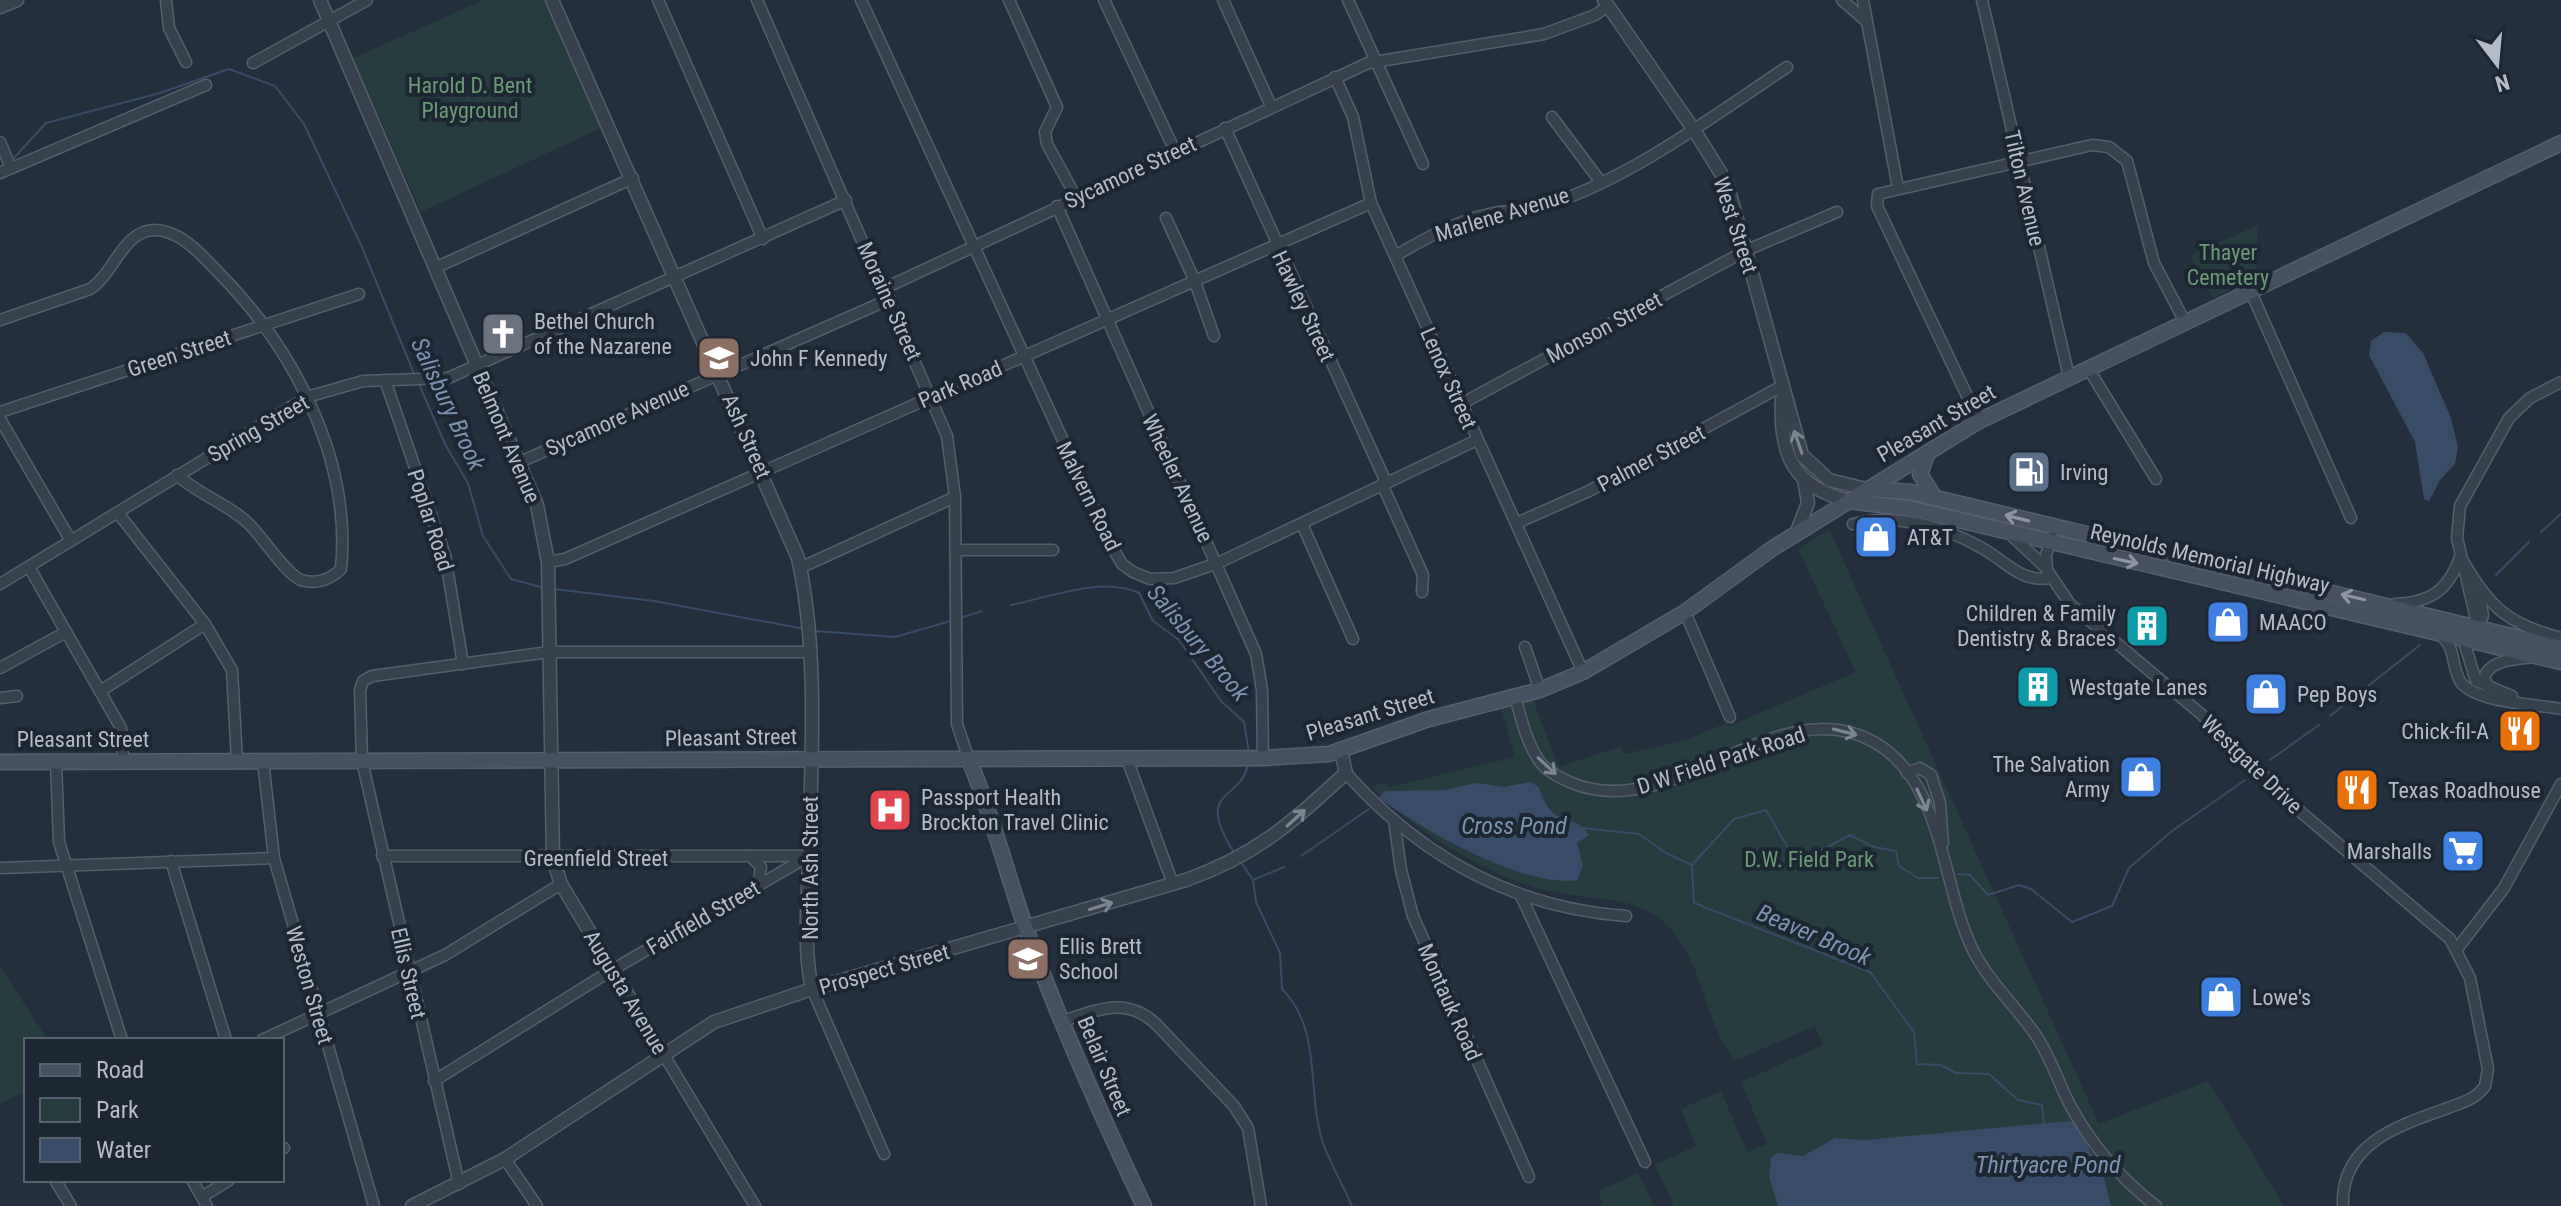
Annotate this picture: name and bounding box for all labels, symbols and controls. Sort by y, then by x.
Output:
north arrow [2457,24,2537,104]
text: N [2492,69,2512,97]
park label: Harold D. Bent Playground [408,73,532,123]
street label: Tilton Avenue [1999,128,2050,248]
street label: Sycamore Street [1061,131,1200,214]
street label: West Street [1708,174,1763,277]
street label: Marlene Avenue [1432,182,1572,247]
street label: Moraine Street [852,238,927,364]
park label: Thayer Cemetery [2187,240,2269,290]
street label: Hawley Street [1267,247,1340,366]
street label: Monson Street [1542,287,1666,368]
place label: Bethel Church of the Nazarene [534,309,672,359]
church icon: Bethel Church of the Nazarene [479,310,527,358]
street label: Lenox Street [1415,324,1482,433]
street label: Green Street [124,325,234,382]
water label: Salisbury Brook [405,333,491,475]
school or university icon: John F Kennedy [695,334,743,382]
place label: John F Kennedy [750,346,887,371]
street label: Park Road [915,356,1006,413]
street label: Belmont Avenue [468,368,546,507]
street label: Sycamore Avenue [542,376,693,461]
street label: Pleasant Street [1873,379,2000,467]
street label: Spring Street [203,390,313,467]
street label: Ash Street [717,390,776,482]
street label: Wheeler Avenue [1137,410,1218,546]
street label: Palmer Street [1593,420,1709,497]
one-way arrow [1789,430,1804,455]
street label: Malvern Road [1051,438,1126,555]
fuel station icon: Irving [2005,448,2053,496]
place label: Irving [2060,460,2108,485]
street label: Poplar Road [402,466,459,574]
one-way arrow [2005,510,2031,525]
shop icon: AT&T [1852,513,1900,561]
street label: Reynolds Memorial Highway [2088,519,2332,598]
place label: AT&T [1907,525,1953,550]
one-way arrow [2112,554,2138,569]
water label: Salisbury Brook [1141,579,1255,707]
one-way arrow [2341,589,2367,604]
shop icon: MAACO [2204,598,2252,646]
place label: Children & Family Dentistry & Braces [1957,601,2116,651]
building icon: Children & Family Dentistry & Braces [2123,602,2171,650]
place label: MAACO [2259,610,2327,635]
building icon: Westgate Lanes [2014,663,2062,711]
shop icon: Pep Boys [2242,670,2290,718]
place label: Westgate Lanes [2069,675,2208,700]
place label: Pep Boys [2297,682,2377,707]
street label: Pleasant Street [1303,683,1437,746]
restaurant icon: Chick-fil-A [2496,707,2544,755]
street label: Westgate Drive [2196,710,2307,819]
place label: Chick-fil-A [2401,719,2489,744]
street label: D W Field Park Road [1634,722,1808,799]
street label: Pleasant Street [665,724,797,751]
one-way arrow [1831,725,1857,740]
street label: Pleasant Street [17,727,149,752]
place label: The Salvation Army [1993,752,2110,802]
shop icon: The Salvation Army [2117,753,2165,801]
one-way arrow [1536,756,1557,775]
restaurant icon: Texas Roadhouse [2333,766,2381,814]
place label: Texas Roadhouse [2388,778,2541,803]
place label: Passport Health Brockton Travel Clinic [921,785,1109,835]
hospital icon: Passport Health Brockton Travel Clinic [866,786,914,834]
one-way arrow [1915,788,1930,812]
street label: North Ash Street [798,796,823,940]
one-way arrow [1286,809,1306,827]
water label: Cross Pond [1461,812,1567,840]
supermarket icon: Marshalls [2439,827,2487,875]
place label: Marshalls [2347,839,2432,864]
street label: Greenfield Street [524,846,668,871]
park label: D.W. Field Park [1744,847,1874,872]
street label: Fairfield Street [642,875,764,960]
one-way arrow [1087,898,1113,913]
water label: Beaver Brook [1753,898,1876,972]
street label: Weston Street [281,923,338,1047]
street label: Ellis Street [386,925,431,1021]
street label: Augusta Avenue [579,926,672,1059]
place label: Ellis Brett School [1059,934,1142,984]
school or university icon: Ellis Brett School [1004,935,1052,983]
street label: Prospect Street [816,939,952,1000]
street label: Montauk Road [1413,940,1486,1064]
shop icon: Lowe's [2197,973,2245,1021]
place label: Lowe's [2252,985,2311,1010]
street label: Belair Street [1072,1012,1137,1120]
legend [24,1038,284,1182]
text: Road [96,1056,144,1084]
text: Park [96,1096,139,1124]
text: Water [96,1136,151,1164]
water label: Thirtyacre Pond [1975,1151,2121,1179]

